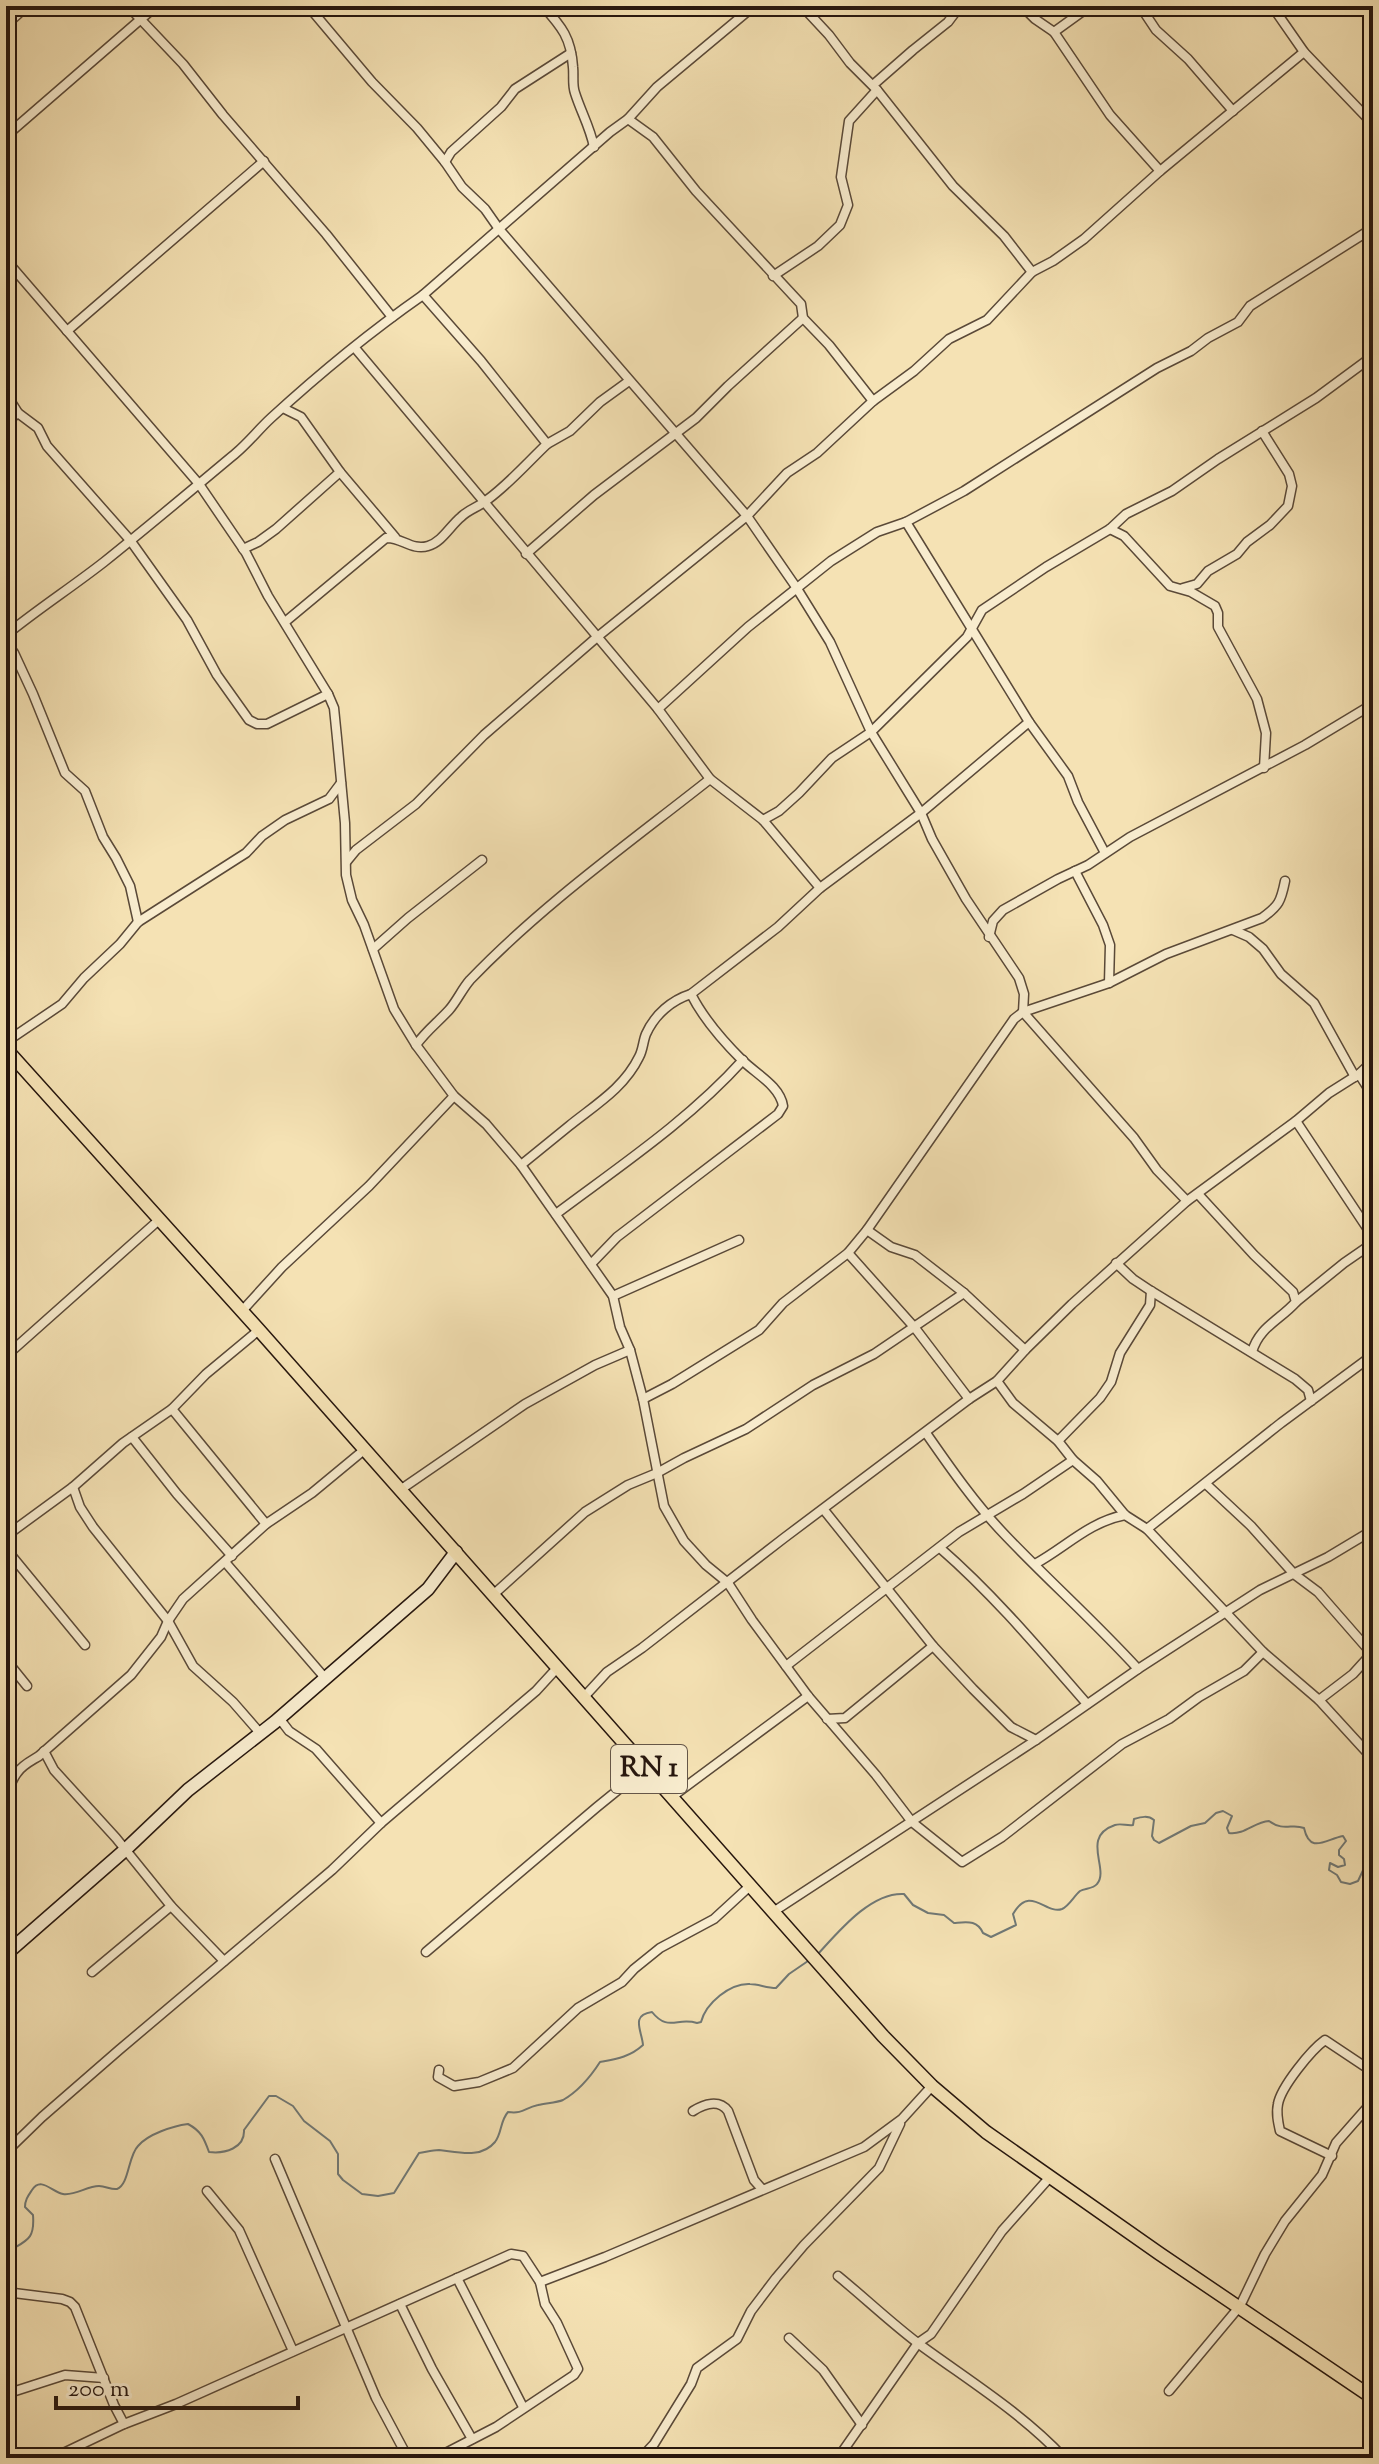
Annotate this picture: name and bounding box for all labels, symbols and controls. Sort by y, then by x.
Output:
road number: RN 1 [611,1745,687,1793]
scale bar [56,2360,298,2410]
text: 200 m [68,2373,130,2407]

